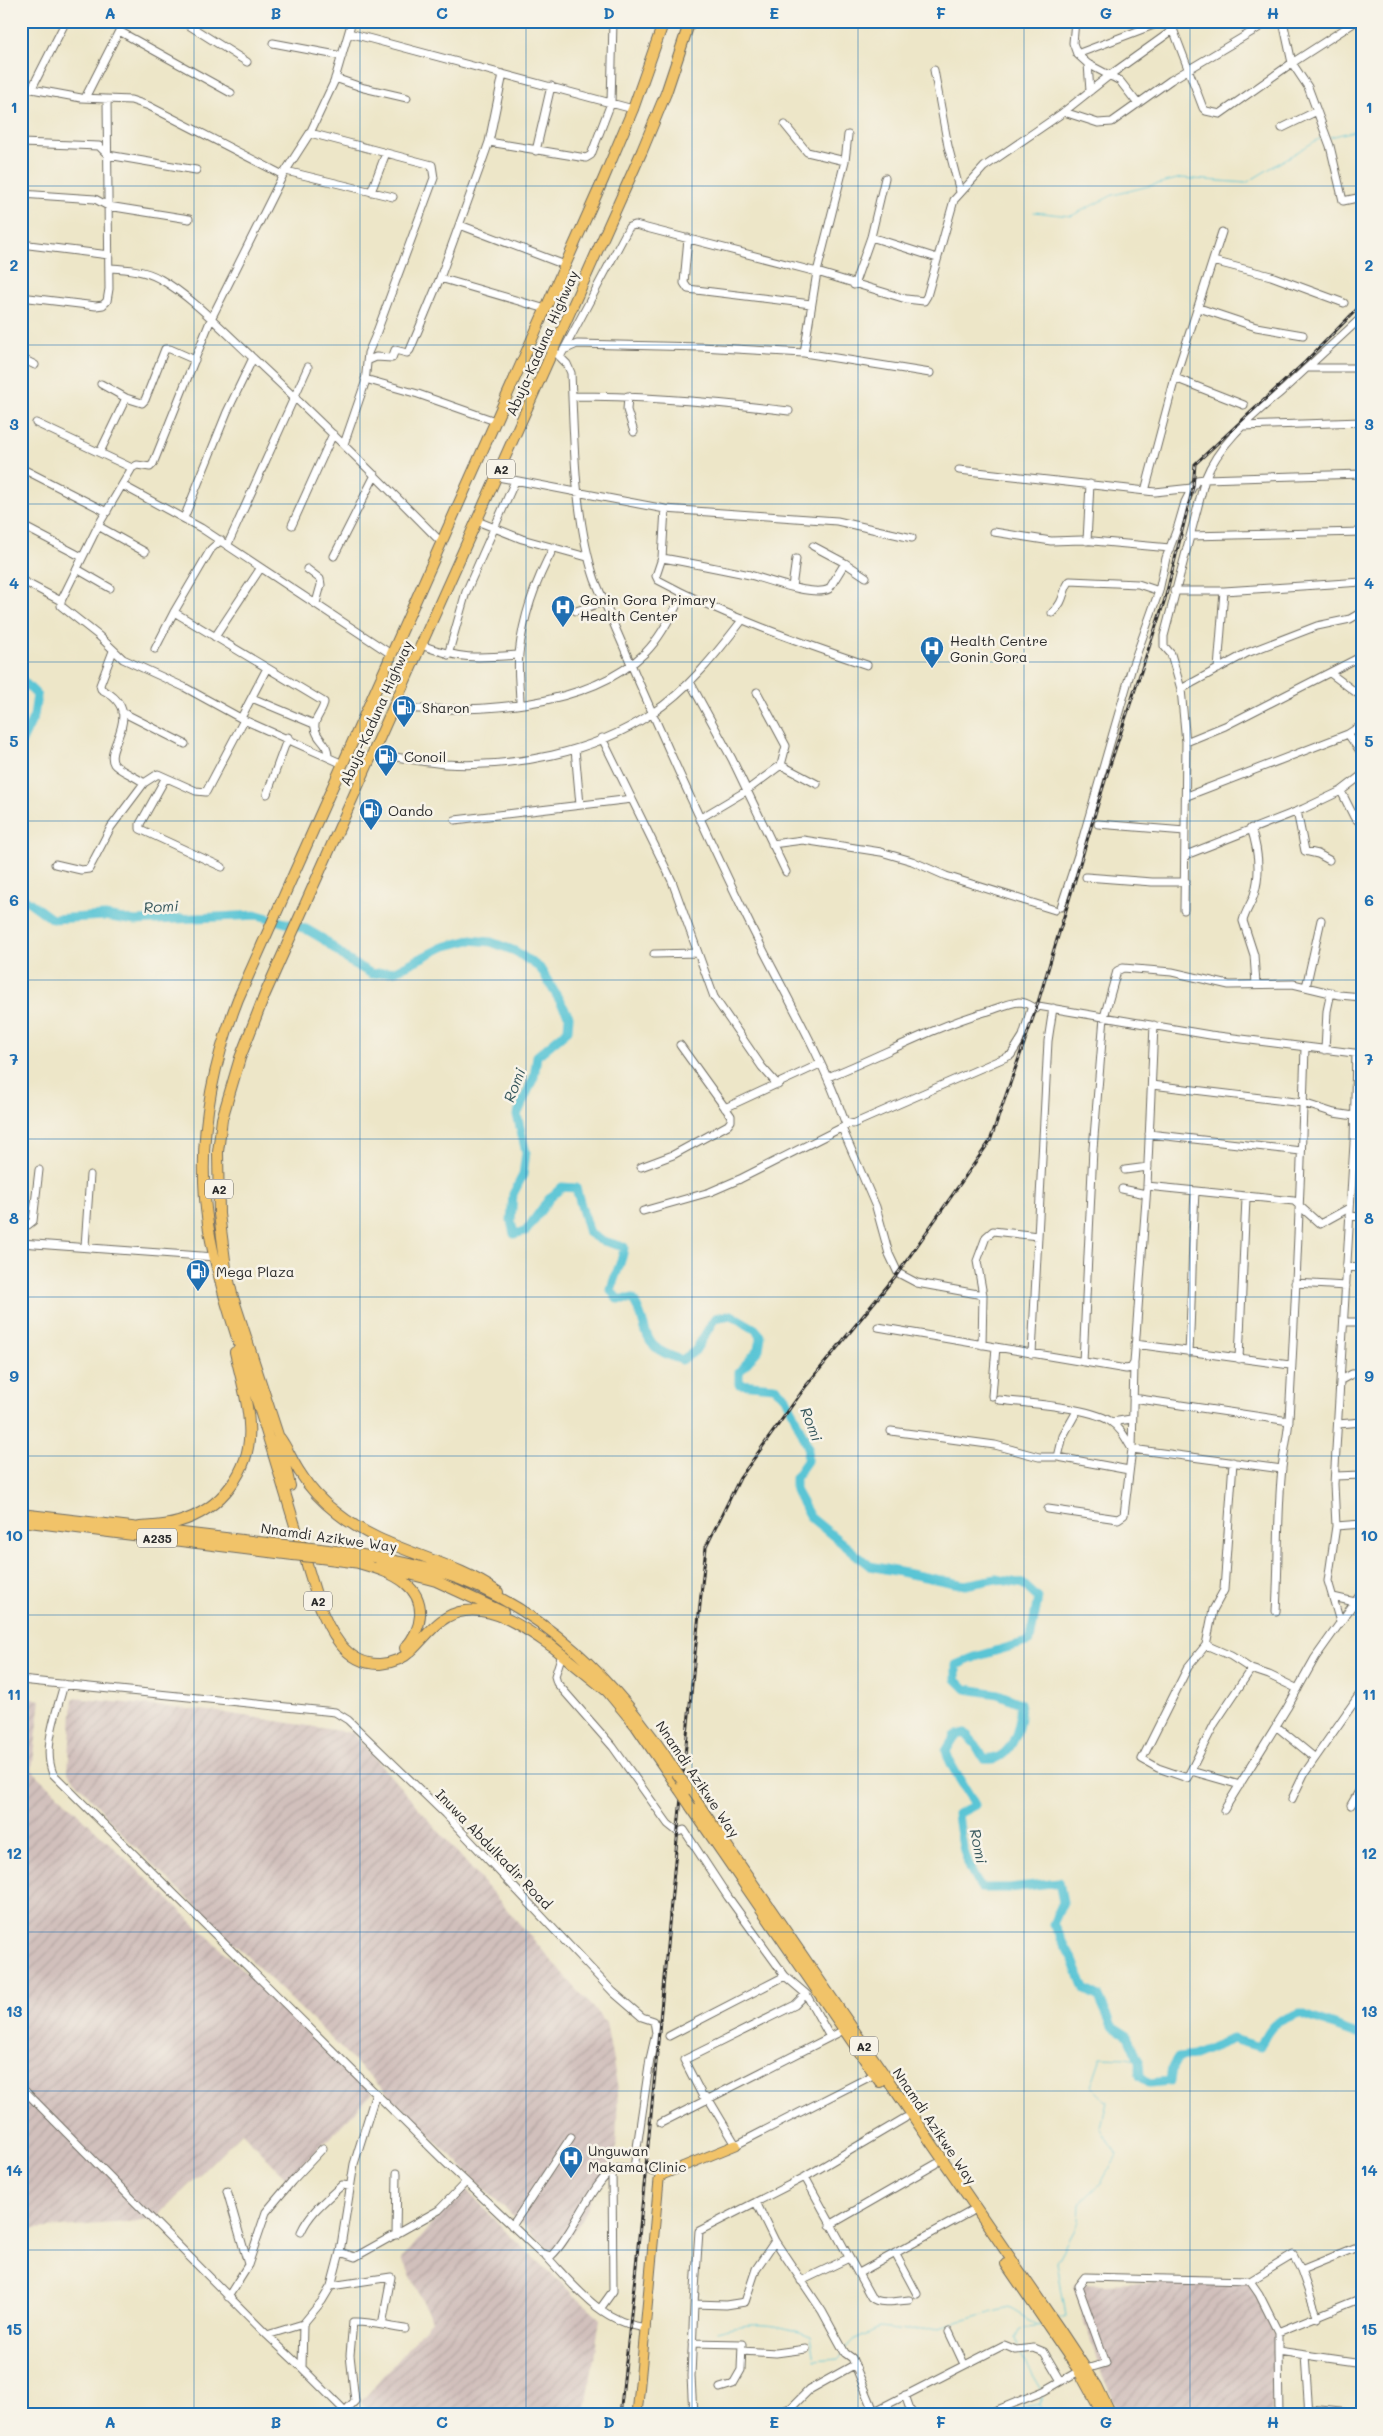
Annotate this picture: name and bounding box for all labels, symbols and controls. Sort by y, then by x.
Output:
text: A [104,2,116,23]
text: B [271,2,281,23]
text: C [436,2,448,23]
text: D [603,2,615,23]
text: E [769,2,779,23]
text: F [936,2,946,23]
text: G [1100,2,1112,23]
text: H [1267,2,1279,23]
text: 1 [10,96,18,117]
text: 1 [1365,96,1373,117]
text: 2 [10,254,19,275]
text: 2 [1365,254,1374,275]
street label: Abuja-Kaduna Highway [501,267,583,419]
text: 3 [9,413,19,434]
text: 3 [1364,413,1374,434]
road number: A2 [487,459,515,478]
text: 4 [9,572,19,593]
text: 4 [1364,572,1374,593]
place label: Gonin Gora Primary Health Center [580,590,716,625]
hospital icon: Gonin Gora Primary Health Center [550,594,576,628]
place label: Health Centre Gonin Gora [950,631,1048,666]
hospital icon: Health Centre Gonin Gora [919,635,945,669]
street label: Abuja-Kaduna Highway [335,637,417,789]
fuel station icon: Sharon [391,694,417,728]
place label: Sharon [422,698,470,717]
text: 5 [9,730,19,751]
text: 5 [1364,730,1374,751]
fuel station icon: Conoil [373,743,399,777]
place label: Conoil [404,747,446,766]
fuel station icon: Oando [358,797,384,831]
place label: Oando [388,801,433,820]
text: 6 [9,889,19,910]
text: 6 [1364,889,1374,910]
water label: Romi [143,895,179,917]
text: 7 [10,1048,19,1069]
text: 7 [1365,1048,1374,1069]
water label: Romi [498,1065,530,1105]
road number: A2 [205,1180,233,1198]
text: 8 [9,1207,19,1228]
text: 8 [1364,1207,1374,1228]
fuel station icon: Mega Plaza [185,1258,211,1292]
place label: Mega Plaza [216,1262,294,1281]
text: 9 [9,1365,19,1386]
text: 9 [1364,1365,1374,1386]
water label: Romi [796,1404,828,1444]
street label: Nnamdi Azikwe Way [260,1518,398,1556]
text: 10 [5,1524,23,1545]
text: 10 [1360,1524,1378,1545]
road number: A235 [137,1529,177,1548]
road number: A2 [304,1592,332,1610]
text: 11 [7,1683,21,1704]
text: 11 [1362,1683,1376,1704]
street label: Nnamdi Azikwe Way [652,1717,744,1841]
street label: Inuwa Abdulkadir Road [432,1785,556,1913]
water label: Romi [966,1827,993,1866]
text: 12 [6,1842,22,1863]
text: 12 [1361,1842,1377,1863]
text: 13 [6,2000,23,2021]
text: 13 [1361,2000,1378,2021]
road number: A2 [850,2036,878,2056]
street label: Nnamdi Azikwe Way [889,2064,981,2188]
place label: Unguwan Makama Clinic [588,2141,686,2176]
hospital icon: Unguwan Makama Clinic [558,2145,584,2179]
text: 14 [5,2159,23,2180]
text: 14 [1360,2159,1378,2180]
text: 15 [6,2318,22,2339]
text: 15 [1361,2318,1377,2339]
text: A [104,2411,116,2432]
text: B [271,2411,281,2432]
text: C [436,2411,448,2432]
text: D [603,2411,615,2432]
text: E [769,2411,779,2432]
text: F [936,2411,946,2432]
text: G [1100,2411,1112,2432]
text: H [1267,2411,1279,2432]

